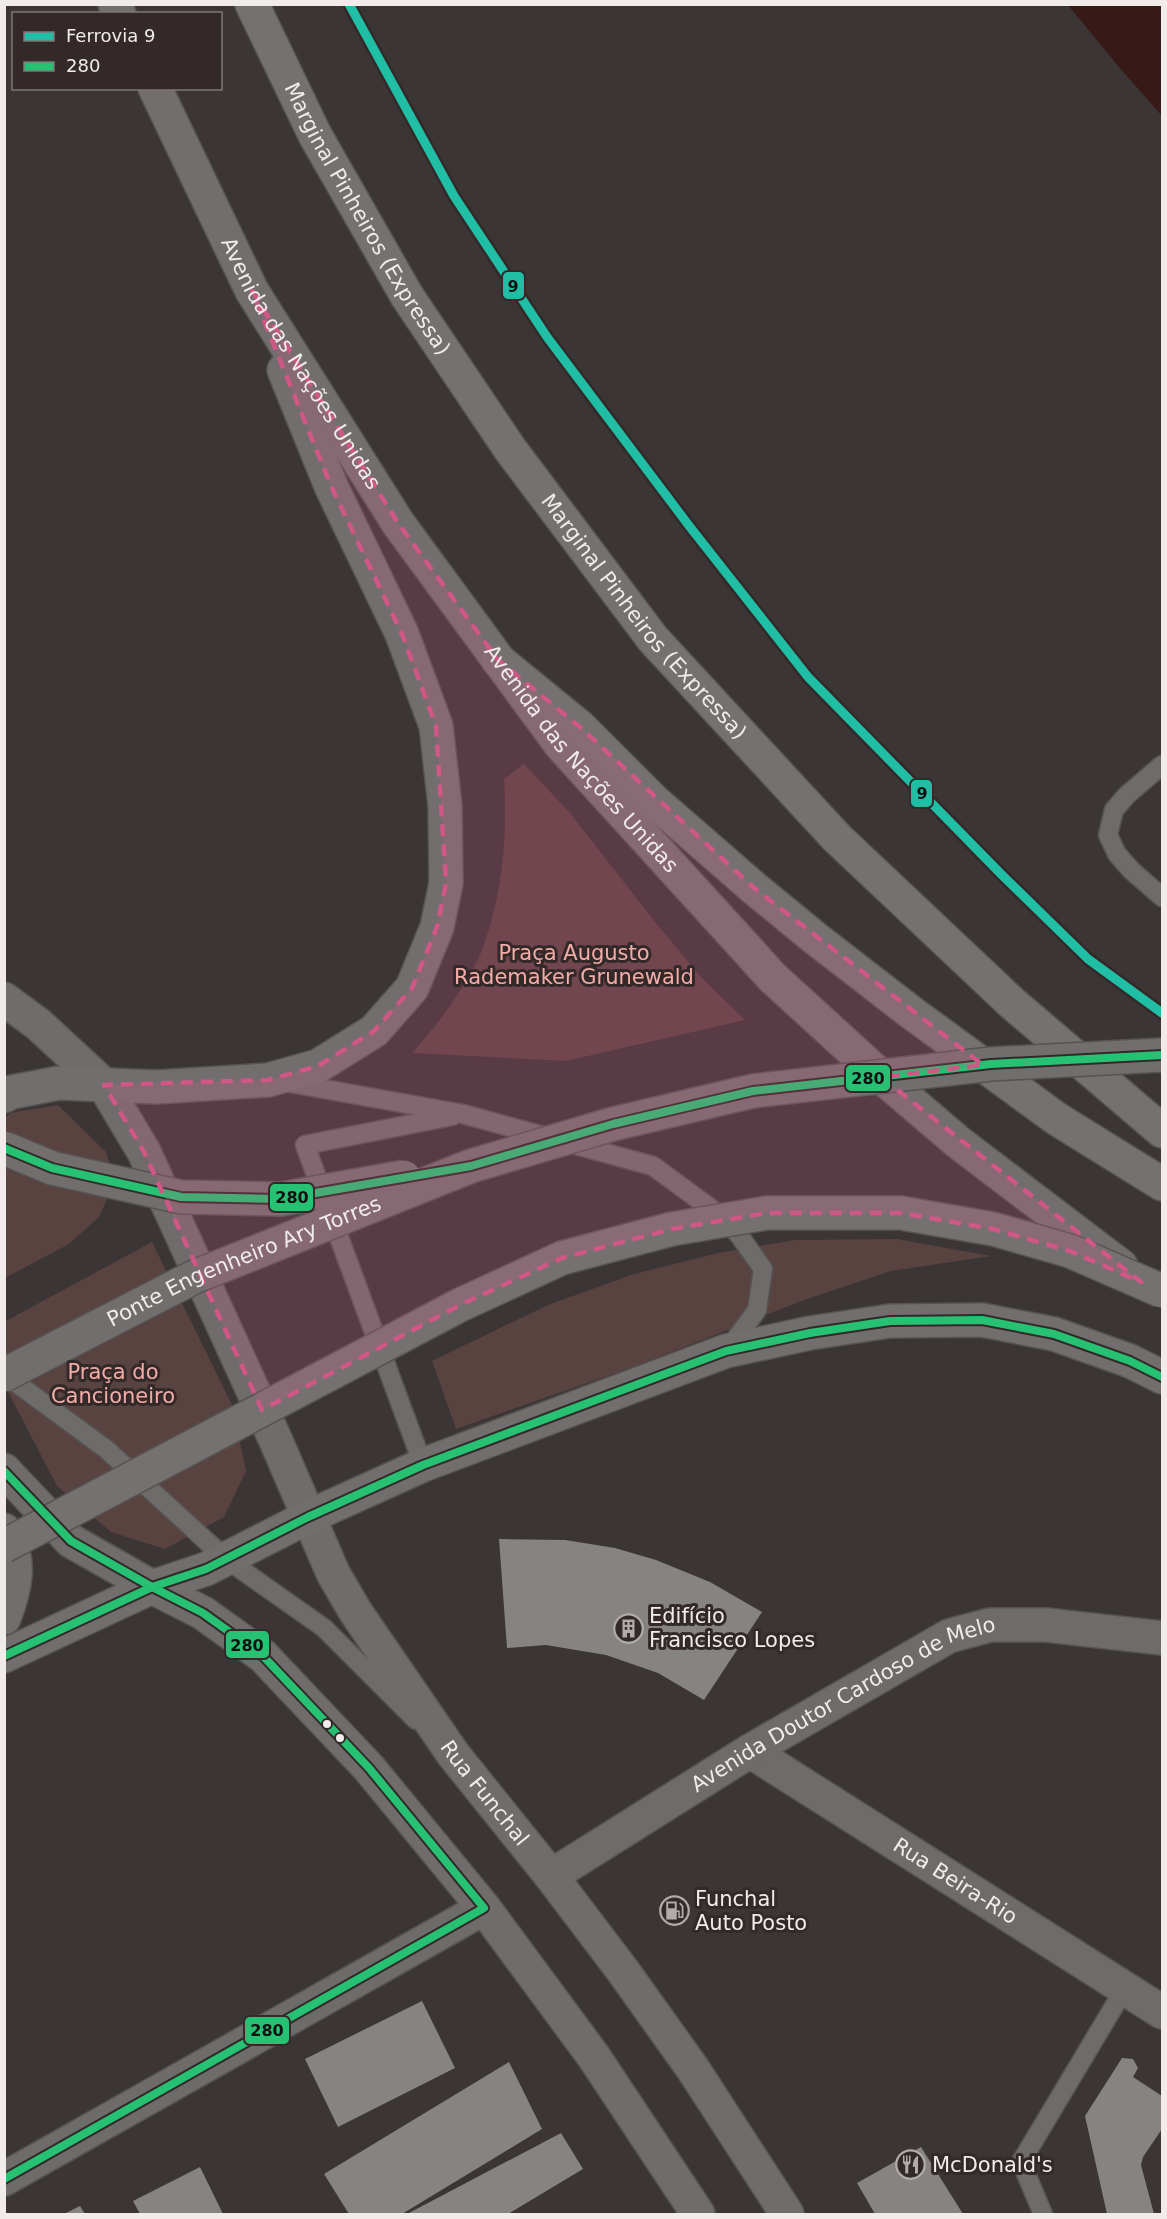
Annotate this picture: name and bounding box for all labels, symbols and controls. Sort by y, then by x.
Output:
legend [12,12,222,90]
text: Ferrovia 9 [66,25,155,46]
text: 280 [66,55,100,76]
street label: Marginal Pinheiros (Expressa) [280,79,455,360]
street label: Avenida das Nações Unidas [216,234,386,494]
line badge: 9 [502,271,525,300]
text: 9 [507,277,519,296]
street label: Marginal Pinheiros (Expressa) [536,489,752,744]
street label: Avenida das Nações Unidas [480,640,683,878]
line badge: 9 [910,779,933,808]
text: 9 [916,784,928,803]
park label: Praça Augusto Rademaker Grunewald [454,941,694,989]
line badge: 280 [845,1064,891,1092]
text: 280 [851,1069,885,1088]
line badge: 280 [269,1183,314,1212]
text: 280 [275,1188,309,1207]
street label: Ponte Engenheiro Ary Torres [103,1191,385,1332]
park label: Praça do Cancioneiro [51,1360,175,1408]
place label: Edifício Francisco Lopes [649,1604,815,1652]
building icon: Edifício Francisco Lopes [612,1612,644,1644]
street label: Avenida Doutor Cardoso de Melo [687,1612,998,1797]
line badge: 280 [225,1630,270,1659]
text: 280 [230,1636,264,1655]
unlabelled marker [321,1718,333,1730]
unlabelled marker [334,1732,346,1744]
street label: Rua Funchal [435,1736,534,1850]
street label: Rua Beira-Rio [889,1833,1022,1929]
place label: Funchal Auto Posto [695,1887,807,1935]
fuel station icon: Funchal Auto Posto [658,1895,690,1927]
line badge: 280 [244,2016,290,2045]
text: 280 [250,2021,284,2040]
restaurant icon: McDonald's [895,2149,927,2181]
place label: McDonald's [932,2153,1053,2177]

